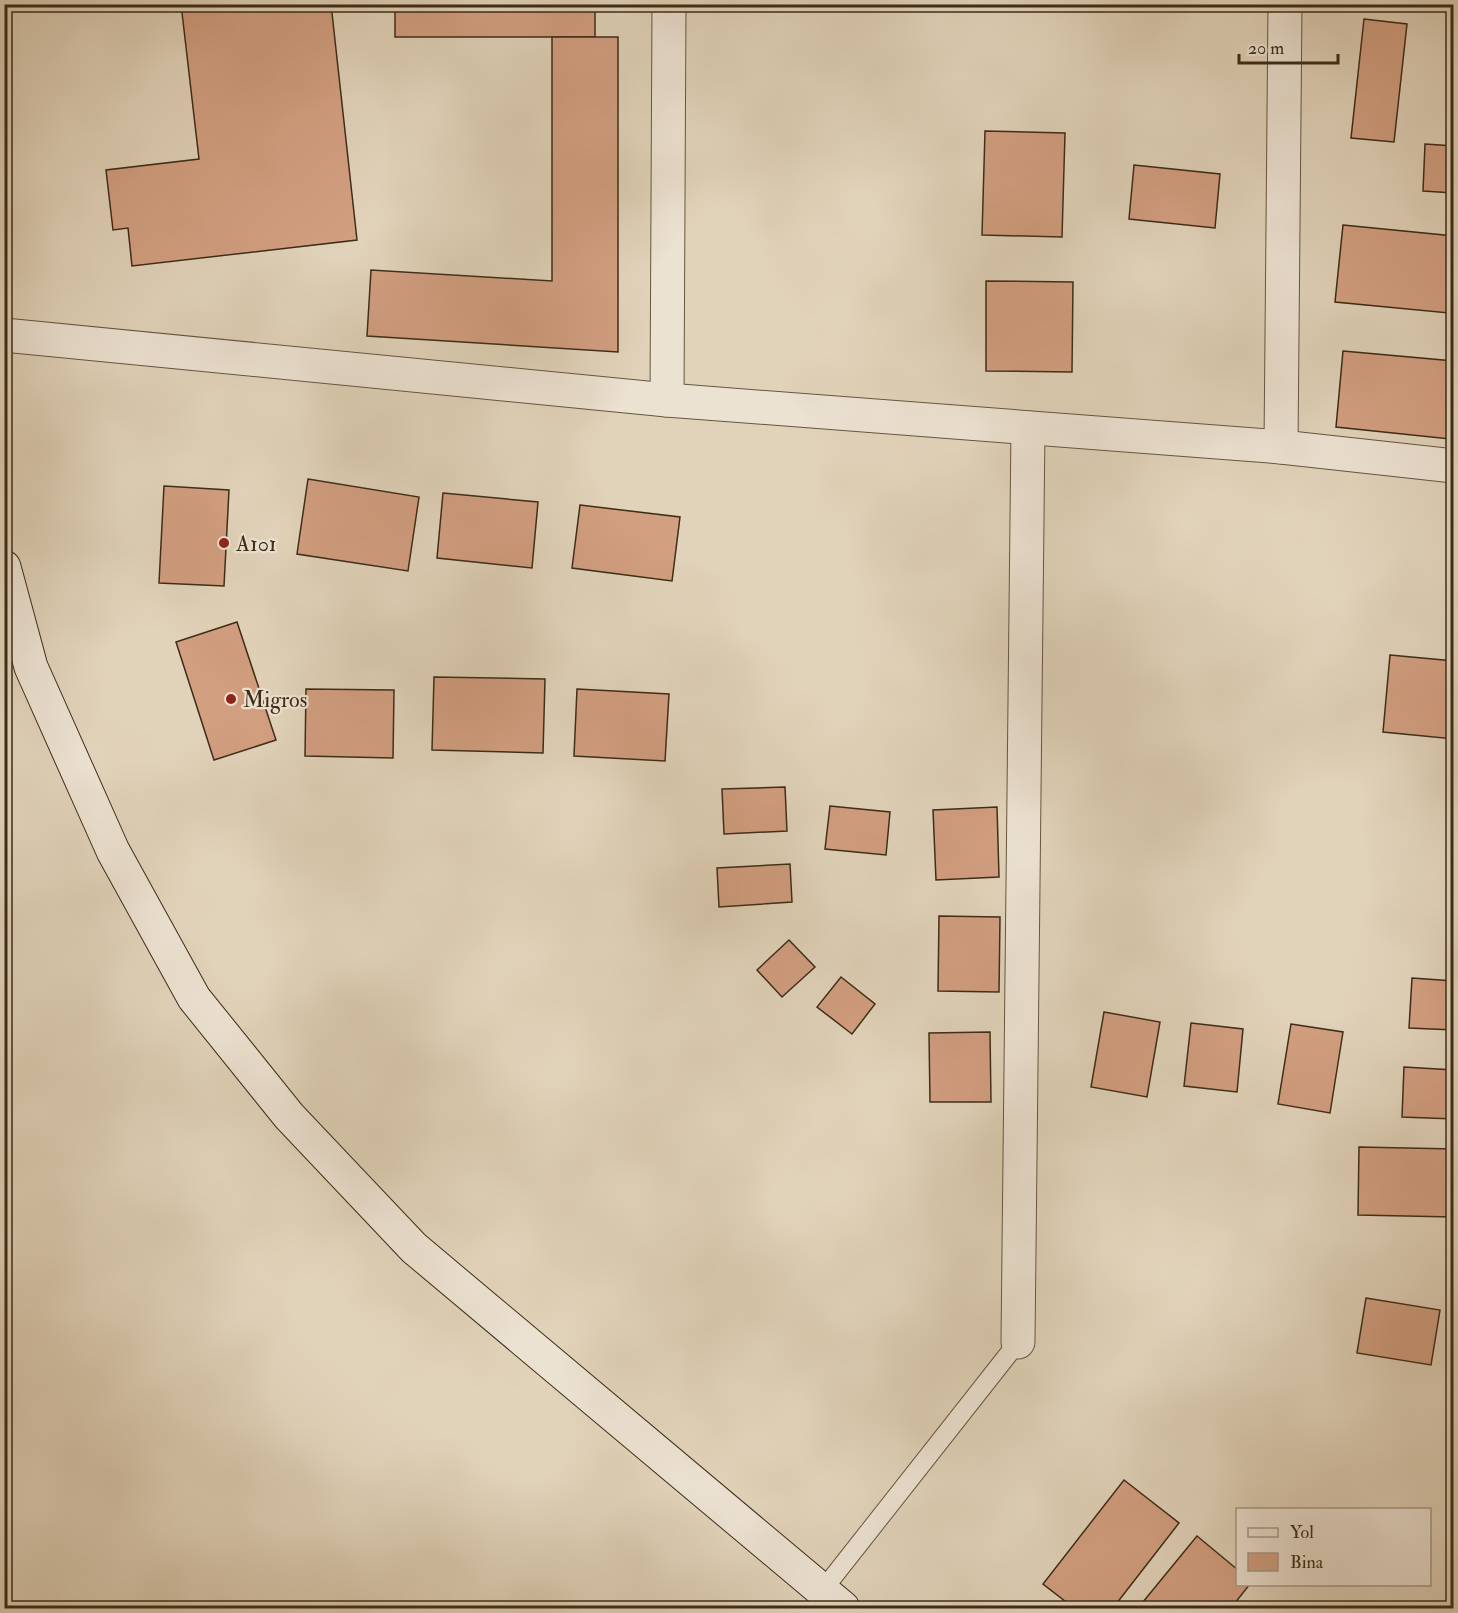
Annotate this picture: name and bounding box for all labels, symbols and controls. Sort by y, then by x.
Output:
scale bar [1239,27,1338,65]
text: 20 m [1248,37,1284,60]
place label: A101 [235,530,277,558]
marker: A101 [217,536,231,550]
place label: Migros [243,686,307,714]
marker: Migros [224,692,238,706]
legend [1236,1508,1431,1586]
text: Yol [1290,1521,1314,1544]
text: Bina [1290,1551,1324,1574]

